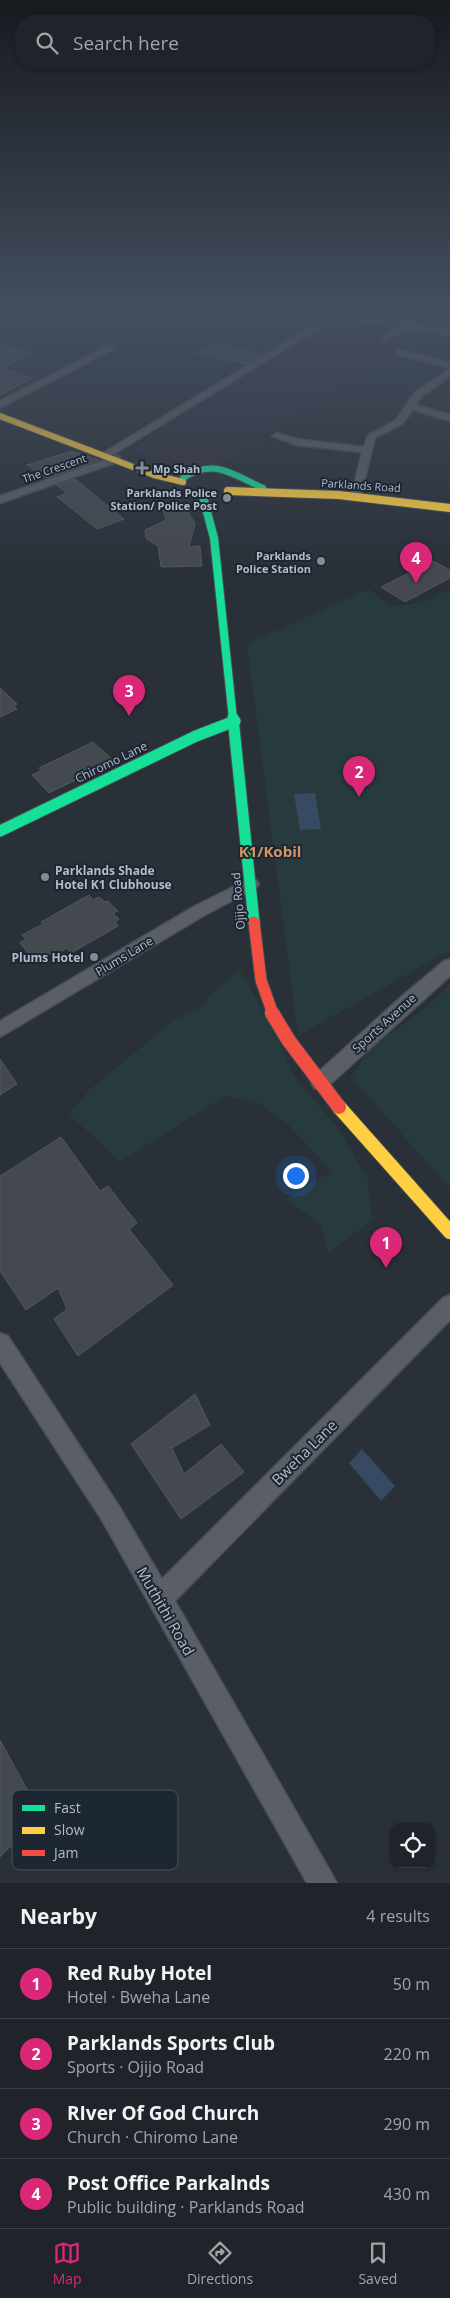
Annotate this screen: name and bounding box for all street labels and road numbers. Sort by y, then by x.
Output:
street label: The Crescent [20,450,88,486]
street label: Parklands Road [321,475,401,495]
street label: Chiromo Lane [72,737,150,787]
street label: Ojijo Road [227,872,249,930]
street label: Plums Lane [92,932,156,980]
street label: Sports Avenue [348,989,420,1056]
street label: Bweha Lane [267,1415,341,1489]
street label: Muthithi Road [133,1563,199,1659]

